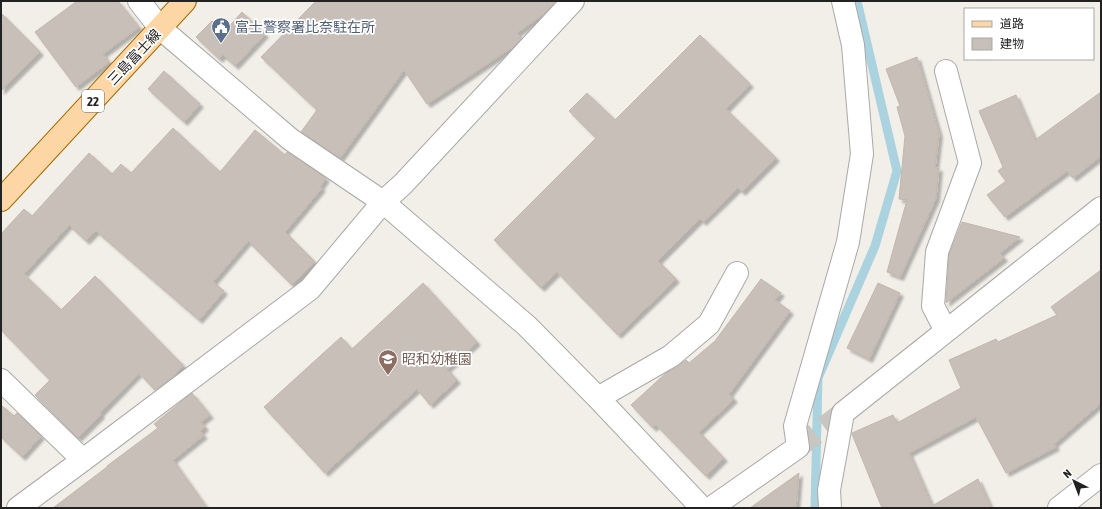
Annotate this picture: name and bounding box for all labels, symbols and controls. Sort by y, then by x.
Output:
legend [964,8,1094,60]
public building icon: 富士警察署比奈駐在所 [210,16,232,44]
text: 道路 [1000,17,1024,31]
place label: 富士警察署比奈駐在所 [235,19,375,35]
street label: 三島富士線 [104,26,164,88]
text: 建物 [1000,37,1024,51]
road number: 22 [82,90,104,112]
school or university icon: 昭和幼稚園 [377,348,399,376]
place label: 昭和幼稚園 [402,351,472,367]
north arrow [1054,461,1094,501]
text: N [1061,467,1074,480]

